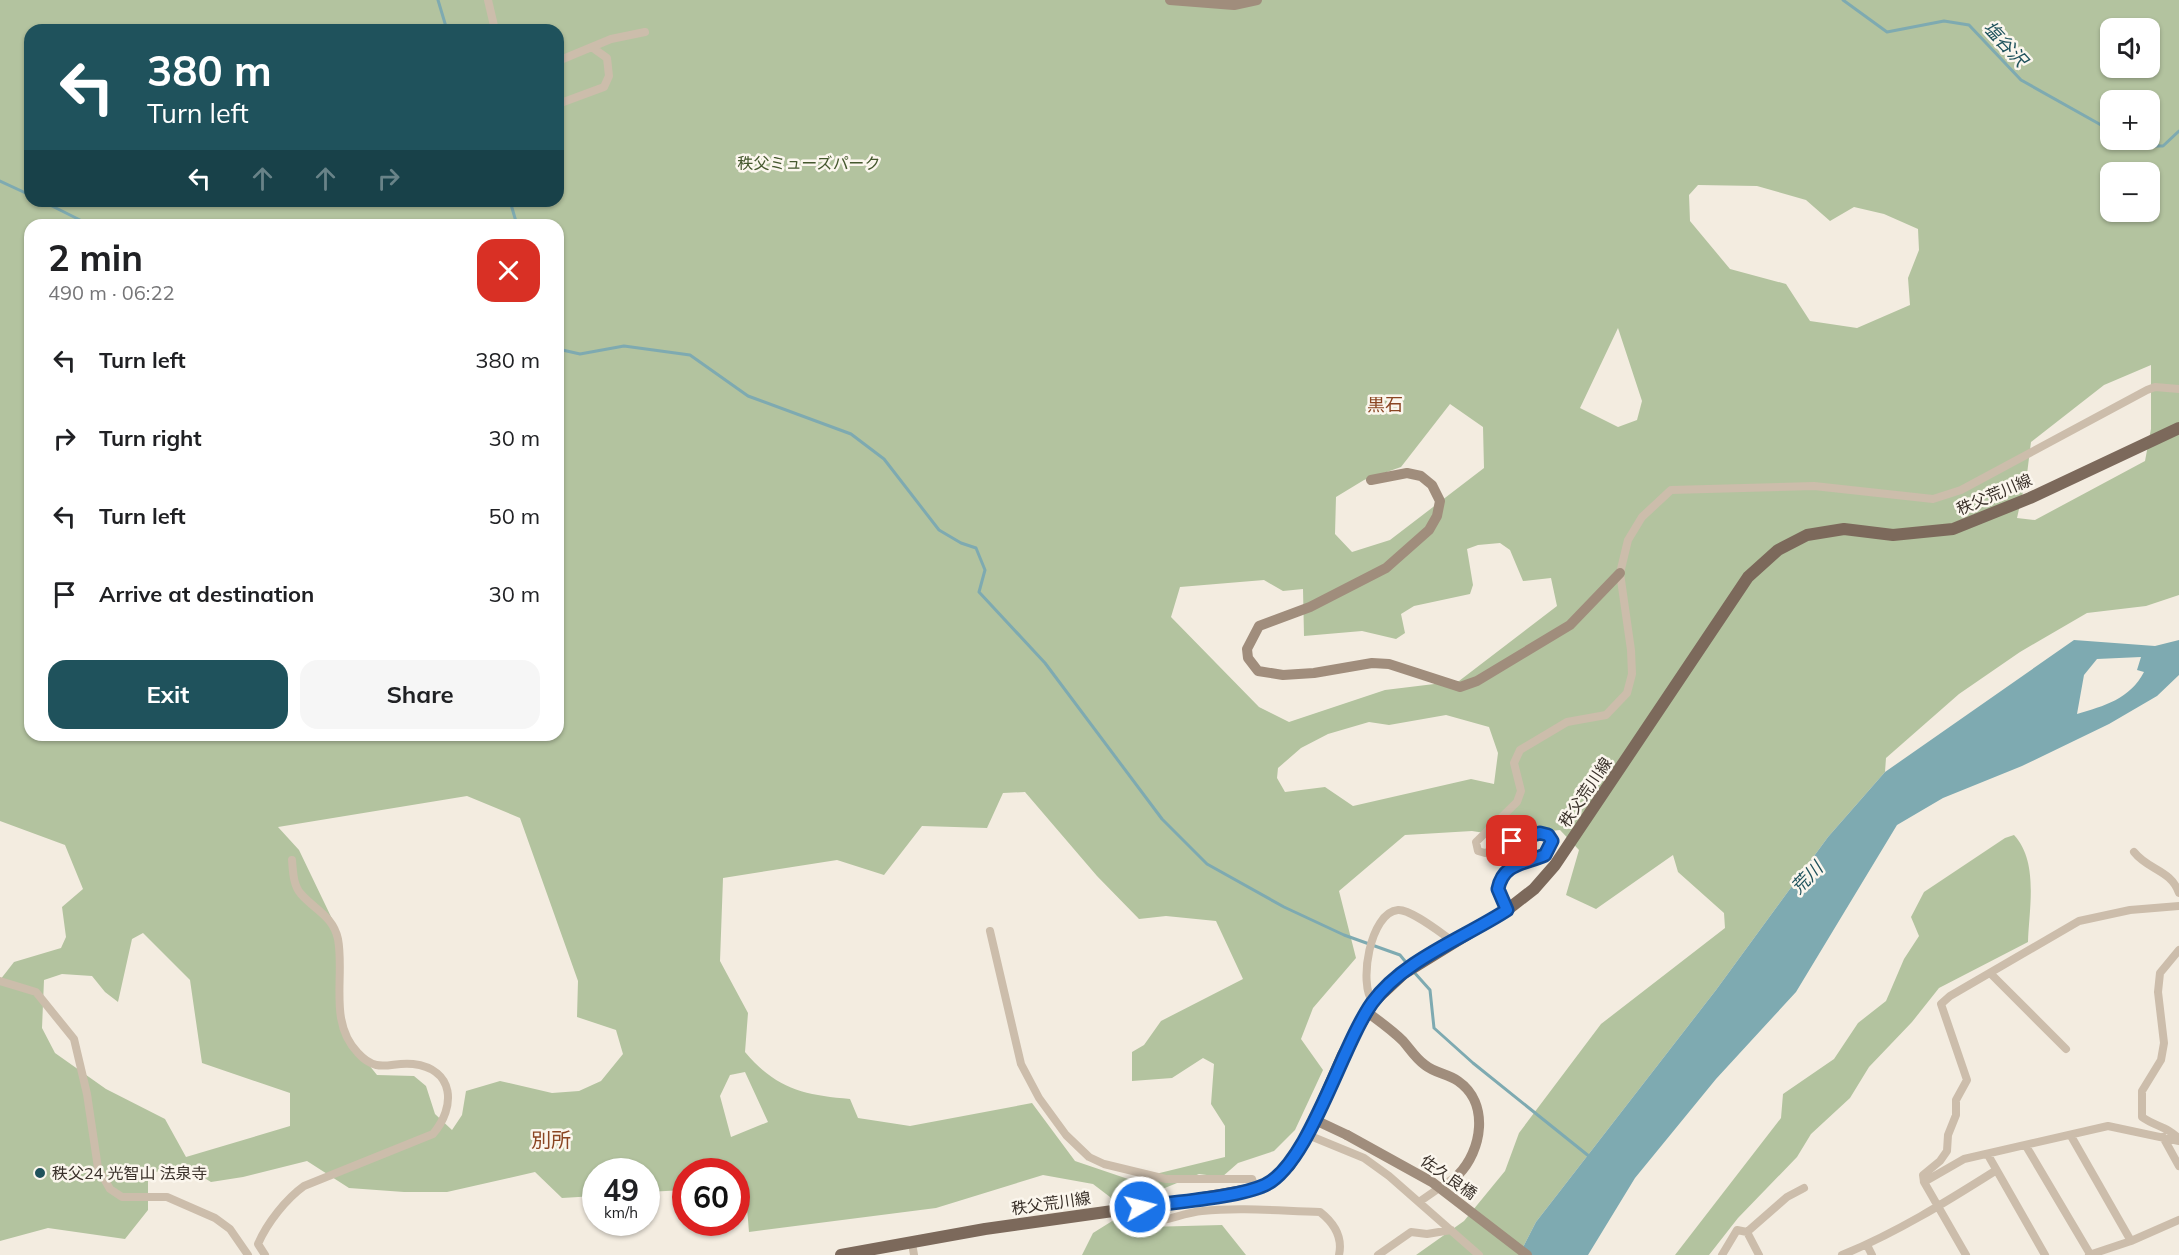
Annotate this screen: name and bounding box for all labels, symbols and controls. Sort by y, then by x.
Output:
water label: 塩谷沢 [1979,16,2034,73]
map controls [2100,18,2160,222]
button: sound [2100,18,2160,78]
text: 380 m [147,44,272,97]
icon: left [48,48,126,126]
button: + [2100,90,2160,150]
text: Turn left [147,96,249,130]
park label: 秩父ミューズパーク [737,153,881,173]
icon: left [183,162,216,195]
icon: ahead [246,162,279,195]
icon: ahead [309,162,342,195]
icon: right [372,162,405,195]
button: − [2100,162,2160,222]
text: 2 min [48,235,143,280]
button: close [477,239,540,302]
text: 490 m · 06:22 [48,280,174,305]
icon: left [48,344,81,377]
text: Turn left [99,346,186,374]
text: 380 m [475,346,540,374]
district label: 黒石 [1367,393,1403,416]
icon: right [48,422,81,455]
text: Turn right [99,424,202,452]
text: 30 m [489,424,540,452]
street label: 秩父荒川線 [1953,469,2035,519]
icon: left [48,500,81,533]
text: Turn left [99,502,186,530]
text: 50 m [489,502,540,530]
icon: arrive [48,578,81,611]
text: Arrive at destination [99,580,314,608]
text: 30 m [489,580,540,608]
button: Exit [48,660,288,729]
button: Share [300,660,540,729]
street label: 秩父荒川線 [1554,753,1616,831]
pin [1486,815,1537,866]
icon: arrive [1495,824,1528,857]
water label: 荒川 [1786,855,1829,899]
district label: 別所 [531,1127,571,1152]
street label: 佐久良橋 [1417,1150,1481,1204]
speed limit sign: 60 [672,1158,750,1236]
place label: 秩父24 光智山 法泉寺 [52,1163,208,1183]
marker: 秩父24 光智山 法泉寺 [33,1166,47,1180]
text: 49 [603,1171,639,1209]
position arrow [1108,1175,1172,1239]
street label: 秩父荒川線 [1010,1188,1092,1218]
text: km/h [604,1203,638,1222]

